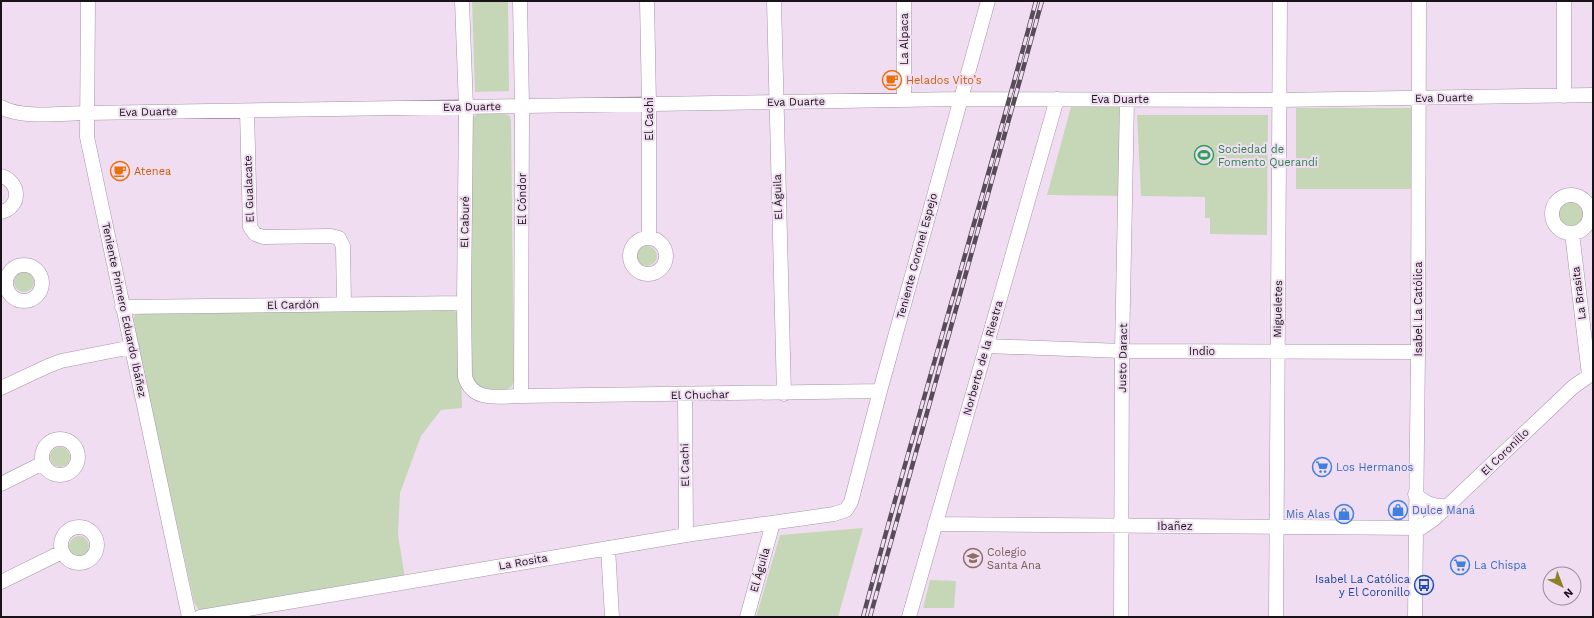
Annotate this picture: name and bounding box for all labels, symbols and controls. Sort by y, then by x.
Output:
street label: La Alpaca [898,13,911,65]
cafe icon: Helados Vito’s [881,69,903,91]
place label: Helados Vito’s [906,74,982,87]
street label: Eva Duarte [1415,91,1473,105]
street label: Eva Duarte [1091,93,1149,106]
street label: Eva Duarte [767,95,825,109]
street label: El Cachi [643,97,656,141]
street label: Eva Duarte [443,100,501,114]
street label: Eva Duarte [119,105,177,119]
place label: Sociedad de Fomento Querandí [1218,143,1318,169]
sports icon: Sociedad de Fomento Querandí [1193,144,1215,166]
street label: El Gualacate [241,155,257,223]
cafe icon: Atenea [109,160,131,182]
place label: Atenea [134,165,171,178]
street label: El Cóndor [516,172,529,225]
street label: El Águila [770,174,785,220]
street label: Teniente Coronel Espejo [894,192,940,320]
street label: El Caburé [458,196,472,248]
street label: Teniente Primero Eduardo Ibáñez [99,221,149,399]
street label: Isabel La Católica [1412,262,1425,356]
street label: La Brasita [1569,266,1589,320]
street label: Migueletes [1271,280,1285,338]
street label: El Cardón [267,298,319,312]
street label: Norberto de la Riestra [960,299,1006,417]
street label: Justo Daract [1116,323,1130,393]
street label: Indio [1189,345,1215,358]
street label: El Chuchar [671,388,730,402]
street label: El Coronillo [1478,426,1532,478]
street label: El Cachi [678,443,692,487]
supermarket icon: Los Hermanos [1311,456,1333,478]
place label: Los Hermanos [1336,461,1413,474]
shop icon: Dulce Maná [1387,499,1409,521]
shop icon: Mis Alas [1333,503,1355,525]
place label: Dulce Maná [1412,504,1475,517]
place label: Mis Alas [1286,508,1330,521]
street label: Ibañez [1157,520,1193,533]
street label: El Águila [746,546,773,594]
place label: Colegio Santa Ana [987,546,1041,572]
school or university icon: Colegio Santa Ana [962,547,984,569]
street label: La Rosita [497,551,549,573]
supermarket icon: La Chispa [1449,554,1471,576]
place label: La Chispa [1474,559,1527,572]
north arrow [1542,566,1582,606]
place label: Isabel La Católica y El Coronillo [1315,573,1410,599]
bus stop icon: Isabel La Católica y El Coronillo [1413,574,1435,596]
text: N [1561,586,1576,601]

